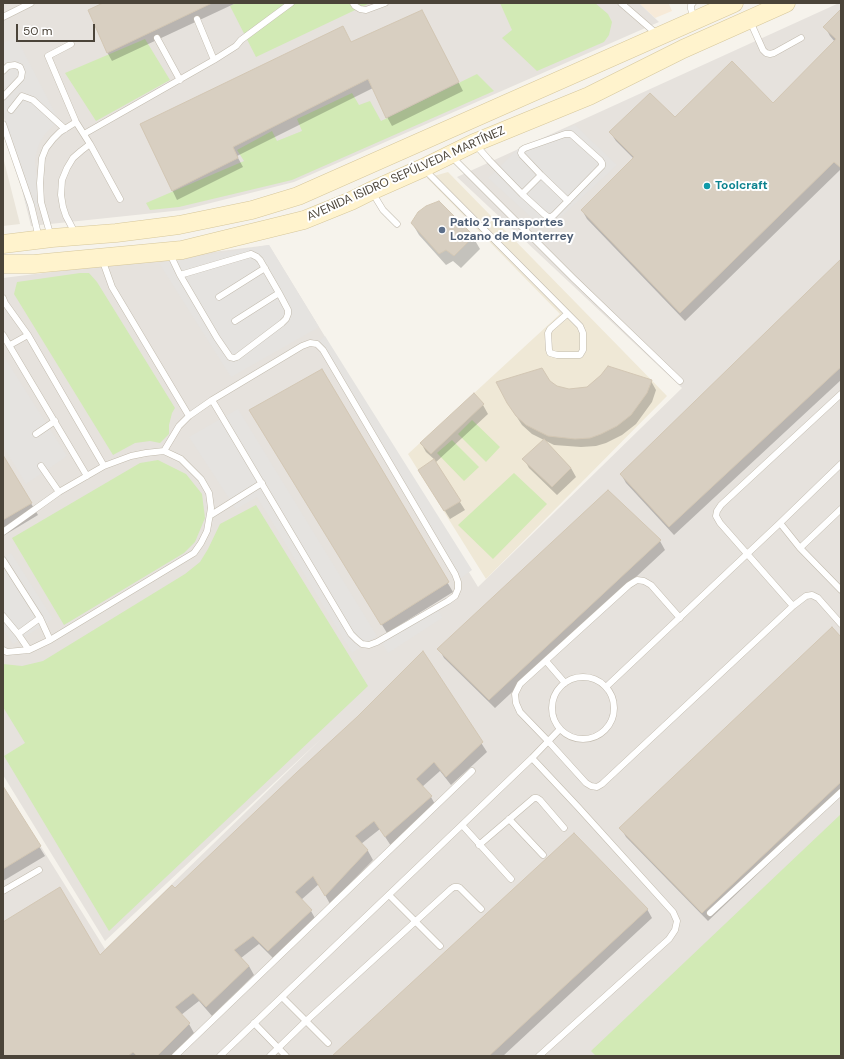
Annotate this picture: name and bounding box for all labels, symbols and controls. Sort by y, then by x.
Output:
scale bar [18,16,97,42]
text: 50 m [23,23,52,39]
street label: AVENIDA ISIDRO SEPÚLVEDA MARTÍNEZ [305,124,507,224]
place label: Toolcraft [715,179,768,193]
marker: Toolcraft [702,181,712,191]
place label: Patio 2 Transportes Lozano de Monterrey [450,216,574,244]
marker: Patio 2 Transportes Lozano de Monterrey [437,225,447,235]

